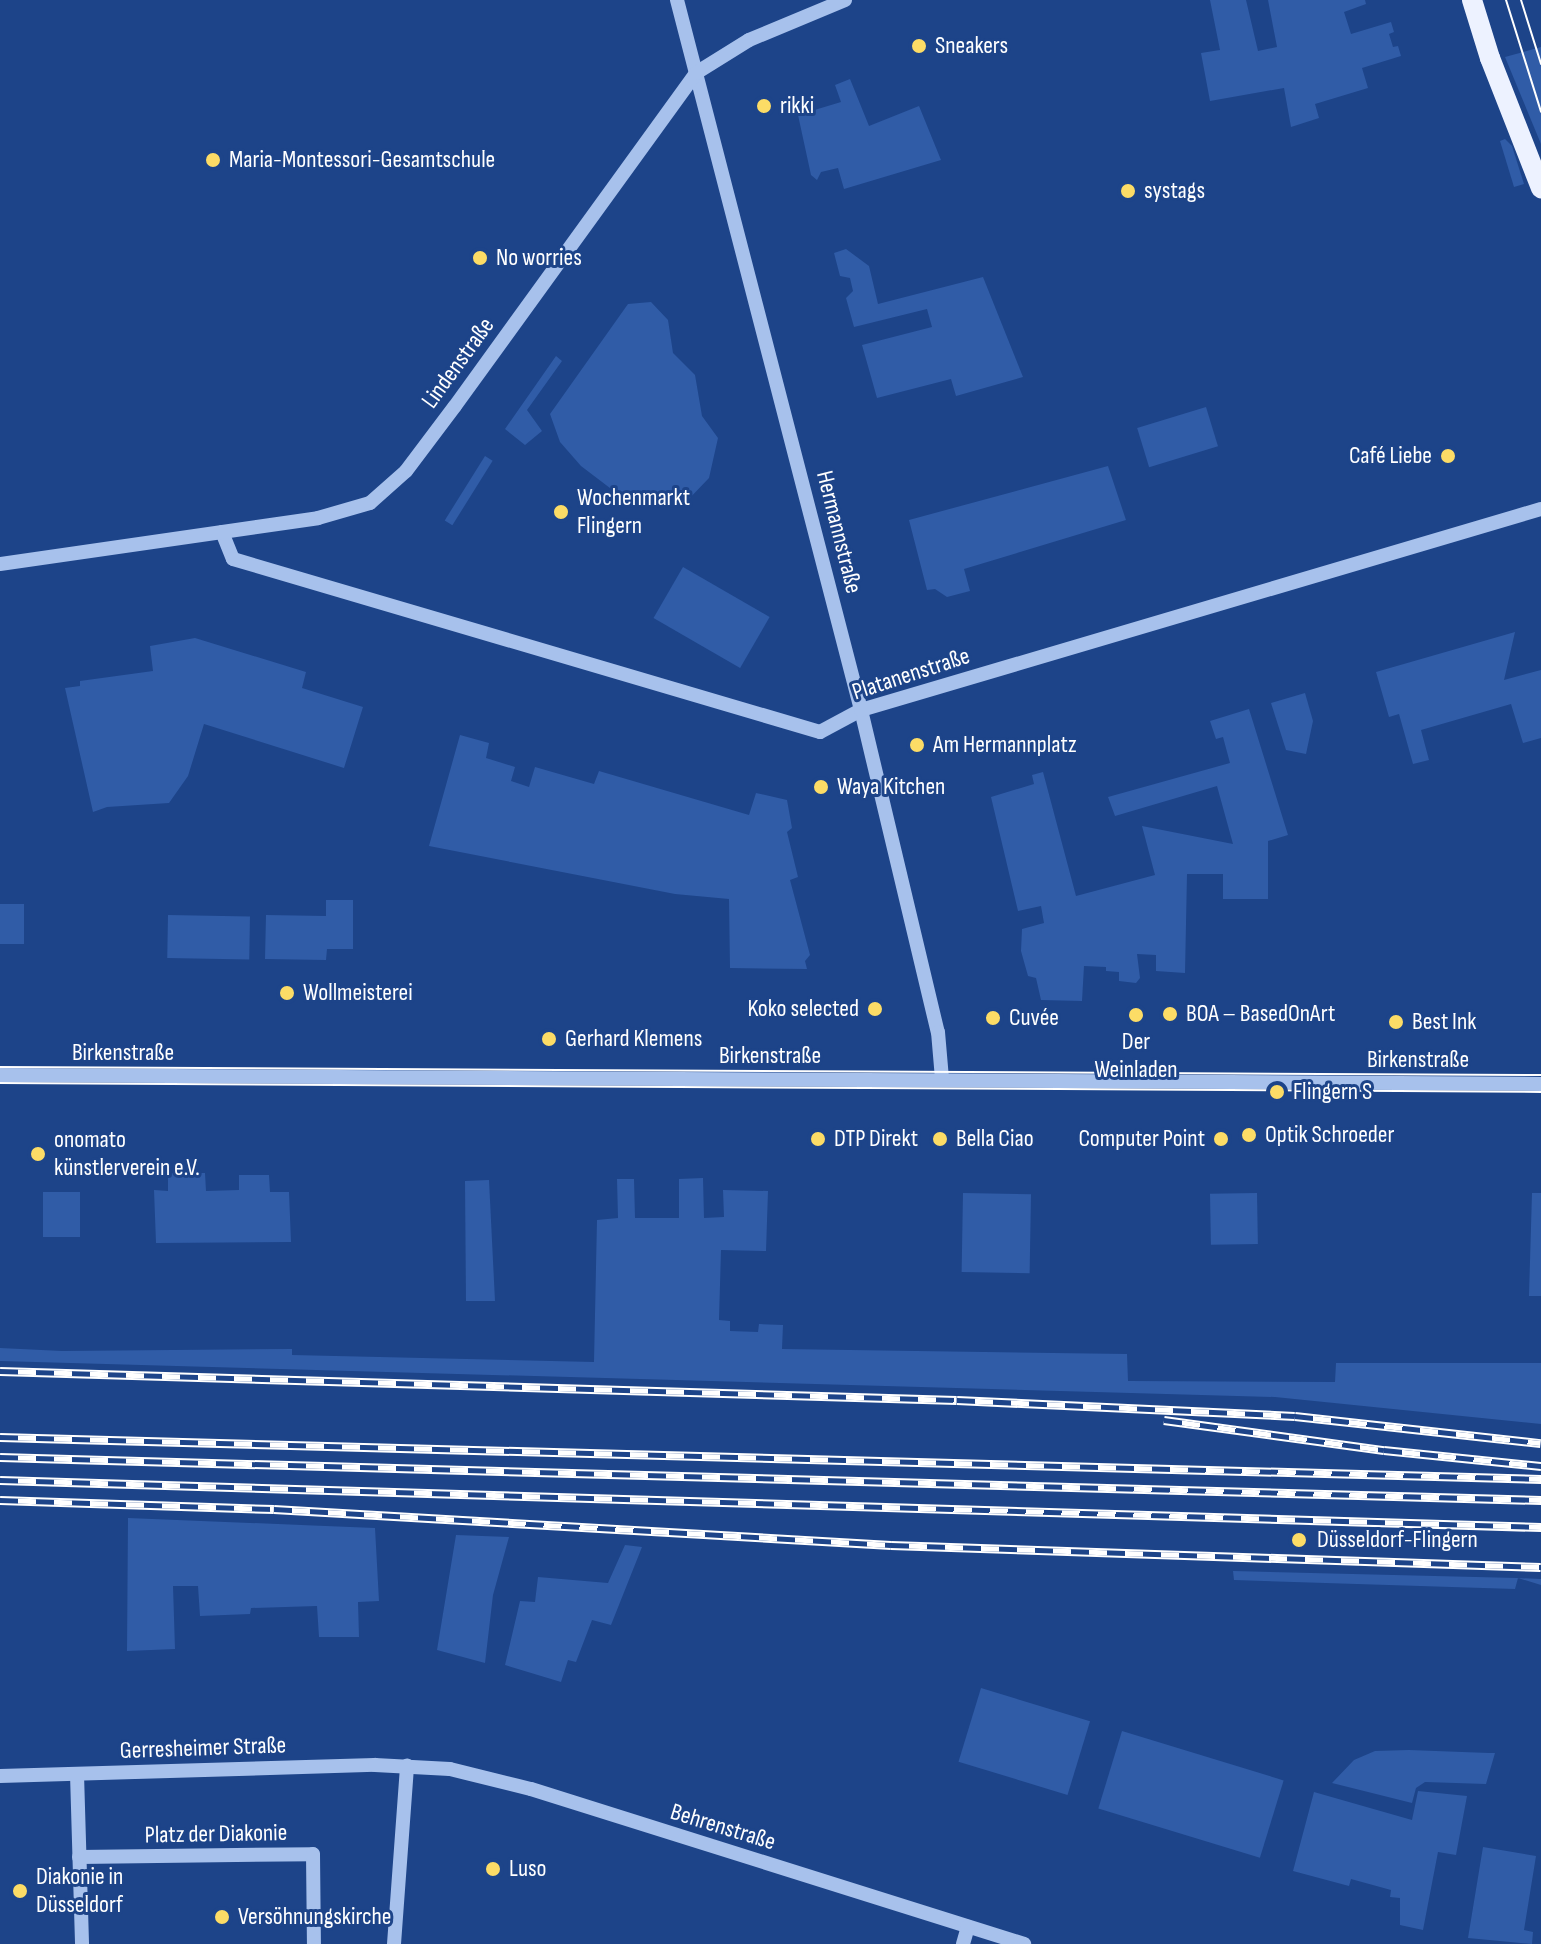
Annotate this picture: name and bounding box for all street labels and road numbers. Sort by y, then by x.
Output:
street label: Lindenstraße [416,312,500,414]
street label: Hermannstraße [810,468,868,596]
street label: Platanenstraße [849,641,973,707]
street label: Birkenstraße [72,1039,174,1067]
street label: Birkenstraße [719,1042,821,1070]
street label: Birkenstraße [1367,1046,1469,1074]
street label: Gerresheimer Straße [119,1731,287,1765]
street label: Behrenstraße [667,1797,779,1857]
street label: Platz der Diakonie [144,1818,288,1850]

